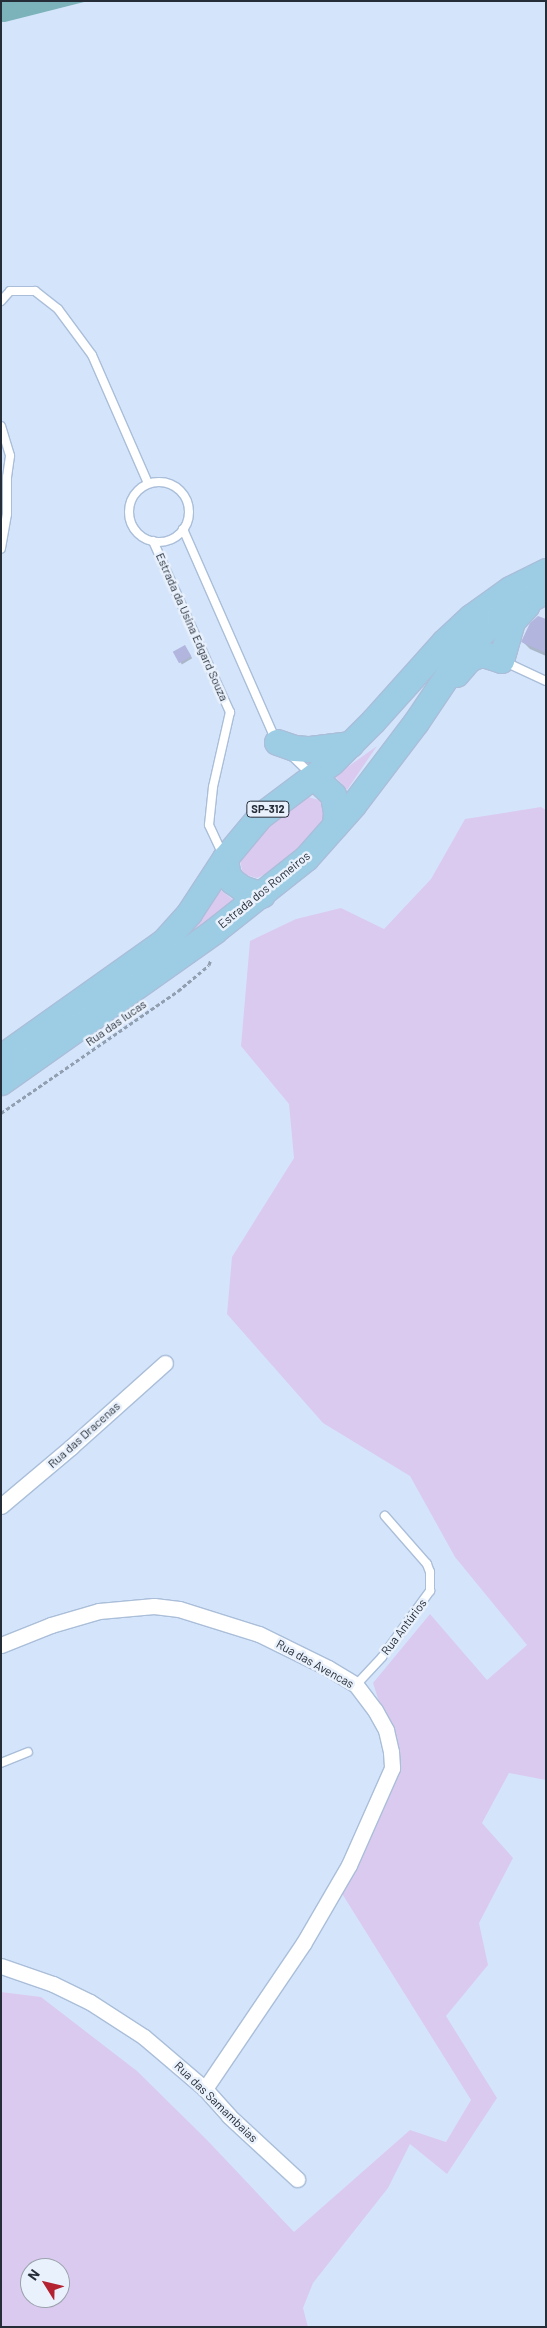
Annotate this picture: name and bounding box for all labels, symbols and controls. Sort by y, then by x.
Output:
street label: Estrada da Usina Edgard Souza [153,551,231,703]
road number: SP-312 [246,801,290,818]
street label: Estrada dos Romeiros [215,849,313,931]
street label: Rua das Iucas [83,997,149,1049]
street label: Rua das Dracenas [45,1399,123,1471]
street label: Rua Antúrios [378,1596,430,1658]
street label: Rua das Avencas [274,1637,356,1691]
street label: Rua das Samambaias [171,2059,261,2145]
north arrow [20,2258,70,2308]
text: N [24,2266,43,2283]

